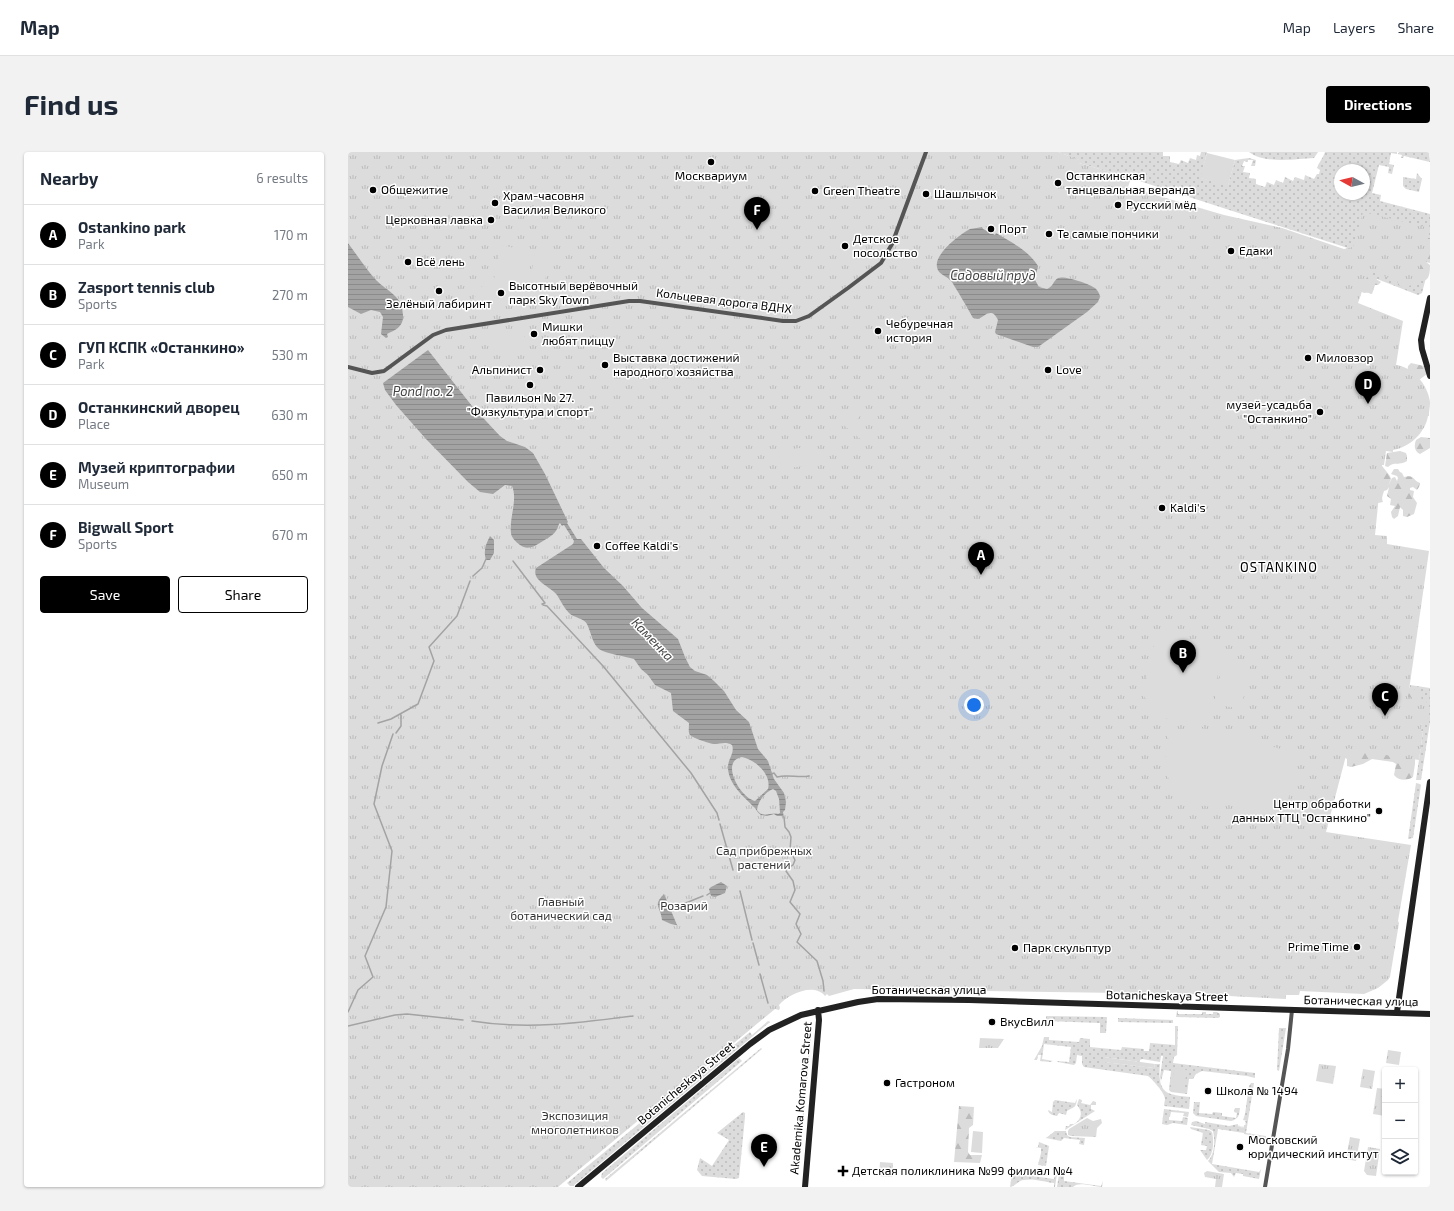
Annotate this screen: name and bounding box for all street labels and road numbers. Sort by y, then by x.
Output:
street label: Кольцевая дорога ВДНХ [656,285,793,315]
street label: Ботаническая улица [871,982,987,997]
street label: Botanicheskaya Street [1106,987,1229,1003]
street label: Ботаническая улица [1303,992,1419,1009]
street label: Akademika Komarova Street [786,1020,814,1175]
street label: Botanicheskaya Street [634,1037,737,1127]

